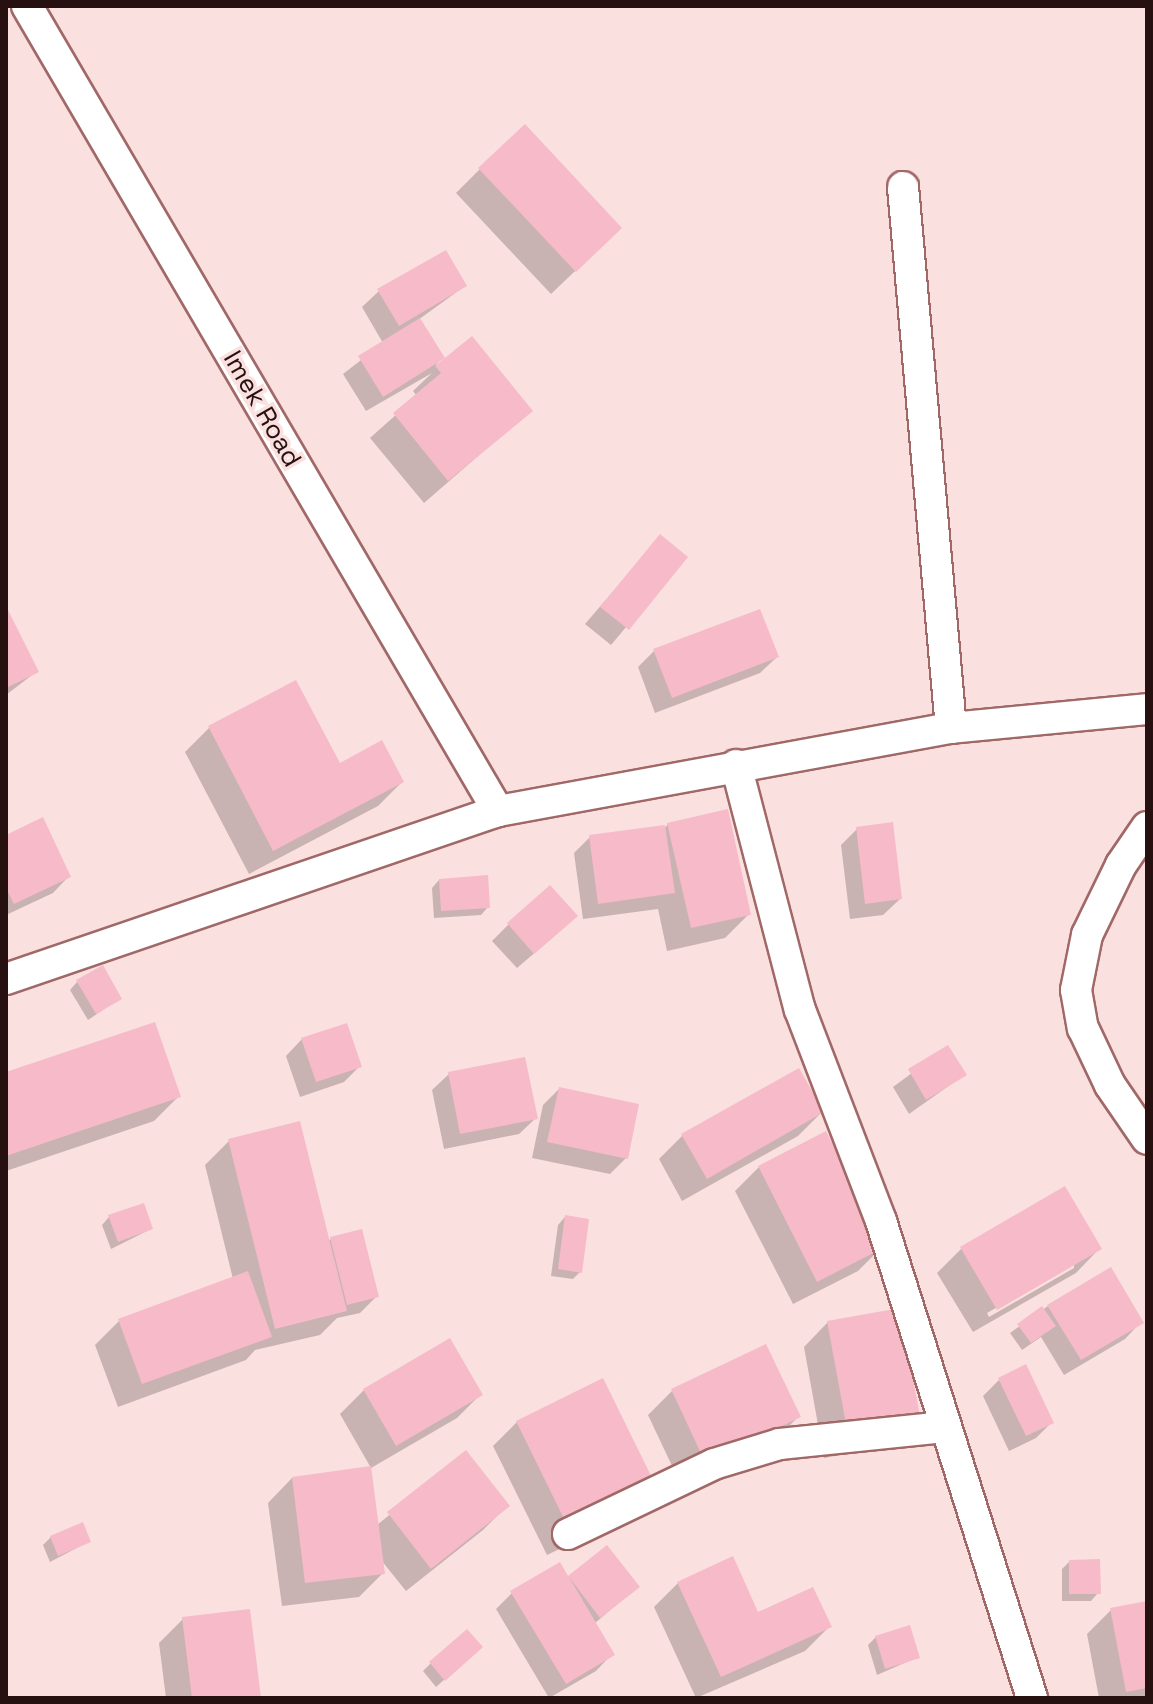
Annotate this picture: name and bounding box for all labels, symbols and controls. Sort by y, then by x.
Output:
street label: Imek Road [216,346,308,472]

